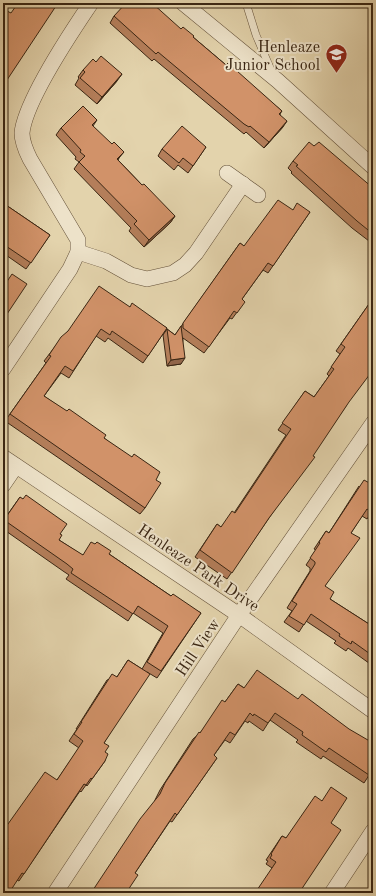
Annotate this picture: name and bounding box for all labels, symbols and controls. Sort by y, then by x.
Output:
place label: Henleaze Junior School [225,40,320,74]
school or university icon: Henleaze Junior School [323,42,349,75]
street label: Henleaze Park Drive [134,522,262,615]
street label: Hill View [174,616,224,680]

